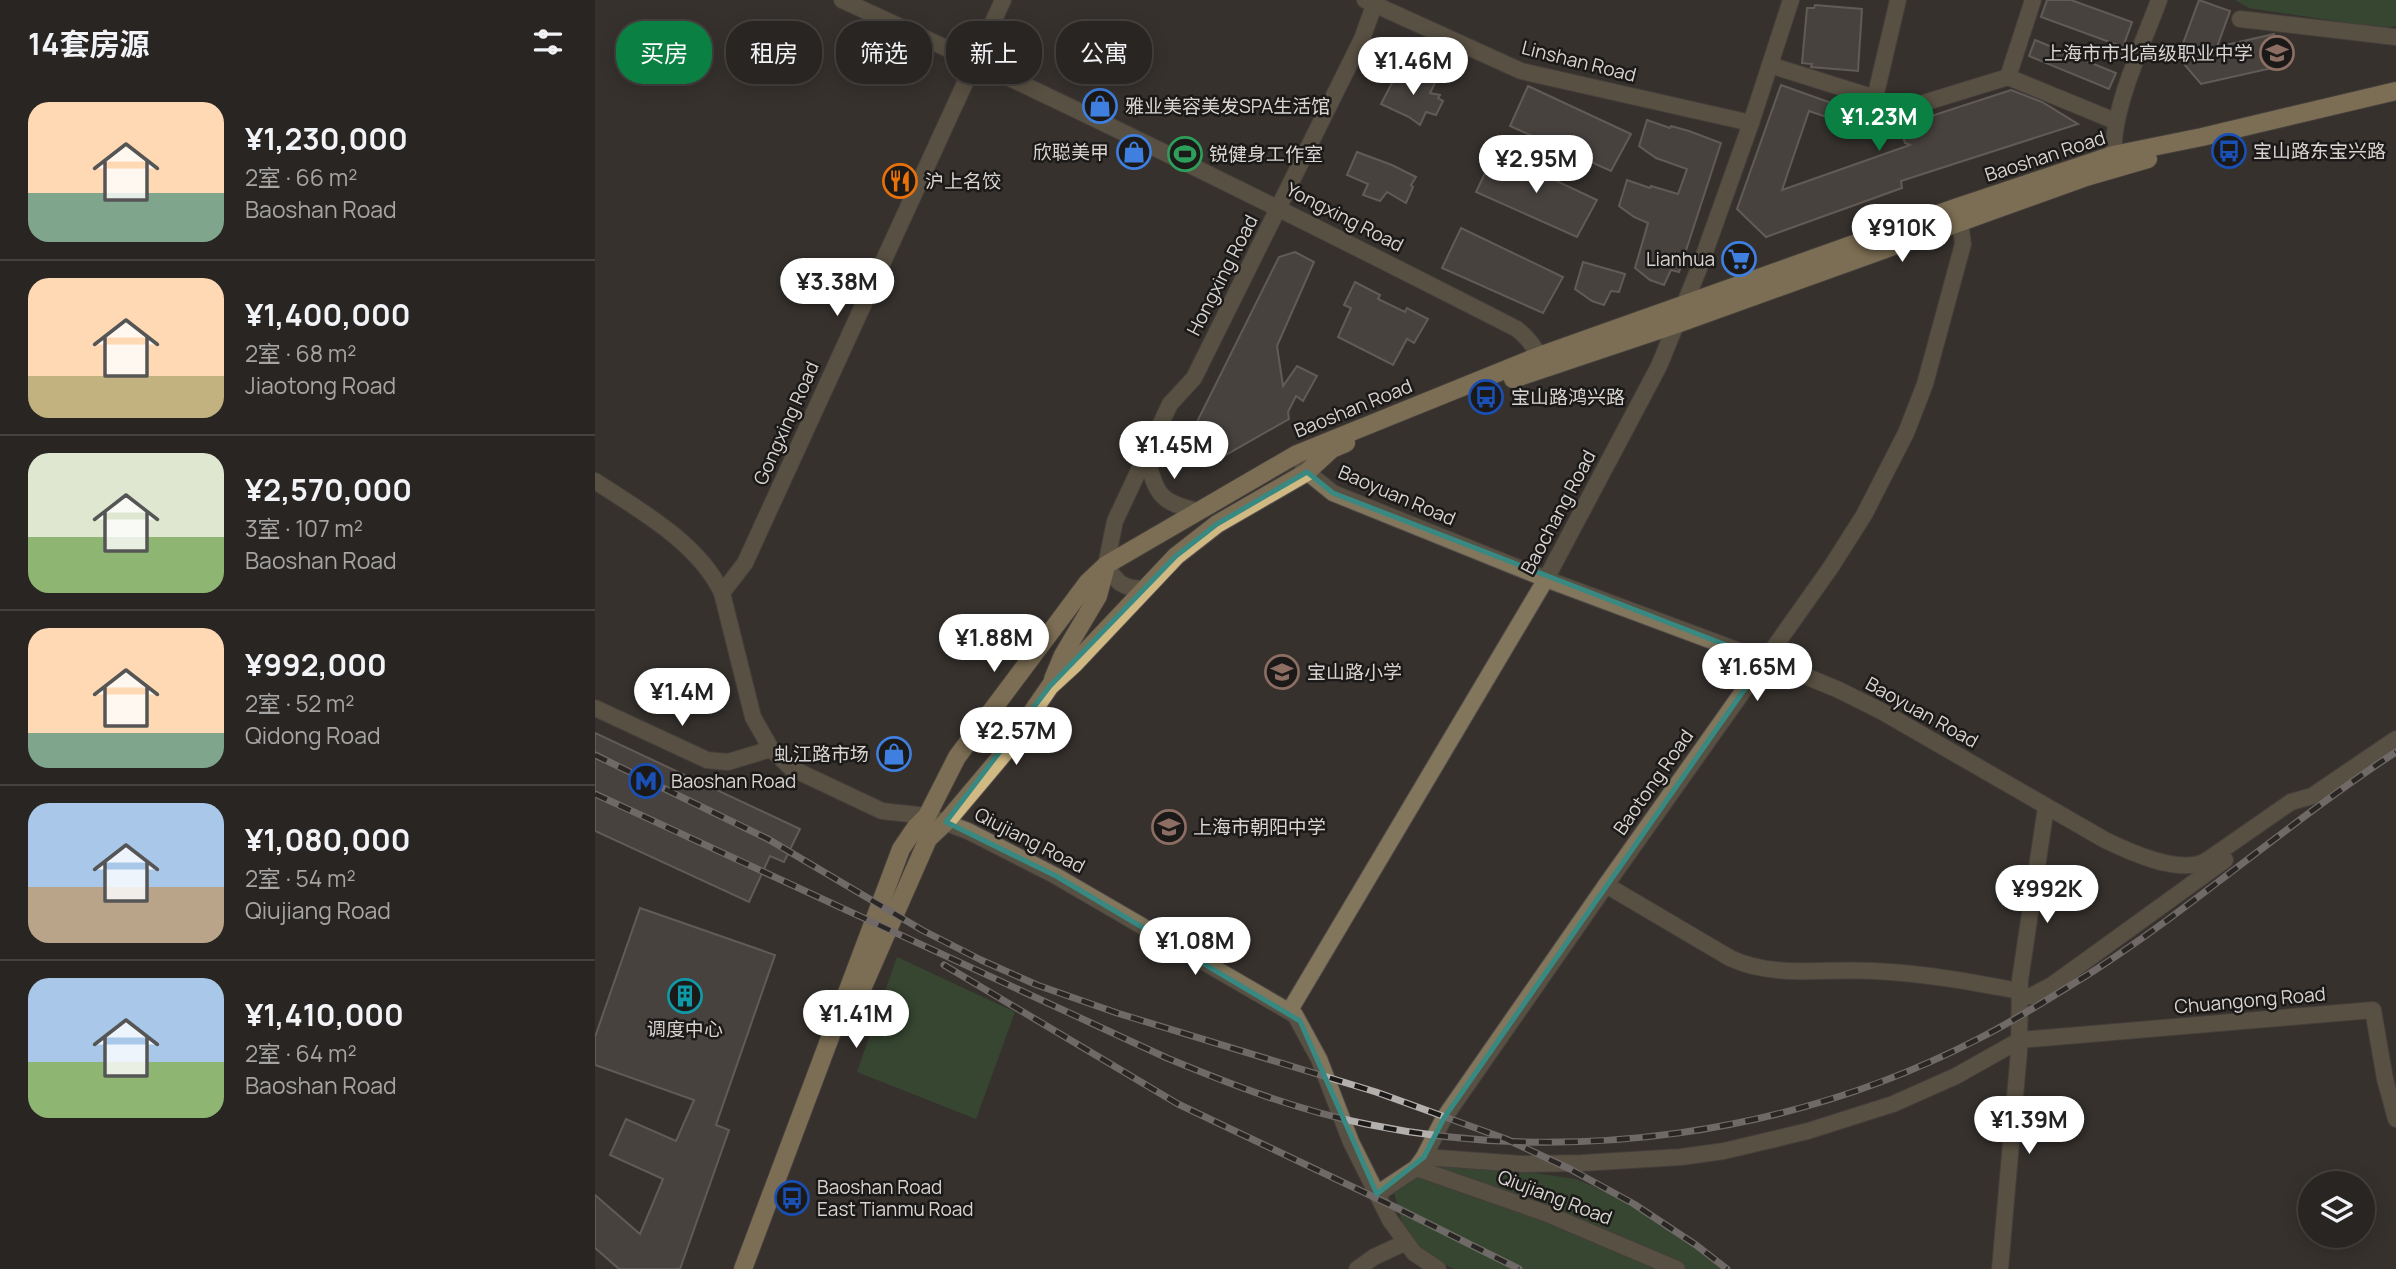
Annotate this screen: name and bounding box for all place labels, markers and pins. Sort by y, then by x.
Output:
school or university icon: 上海市市北高级职业中学 [2258,34,2296,72]
pin: ¥1.46M [1356,38,1470,97]
place label: 上海市市北高级职业中学 [2044,40,2253,66]
shop icon: 雅业美容美发SPA生活馆 [1081,87,1119,125]
place label: 雅业美容美发SPA生活馆 [1125,93,1330,119]
pin: ¥1.23M [1822,94,1936,153]
bus stop icon: 宝山路东宝兴路 [2210,132,2248,170]
shop icon: 欣聪美甲 [1115,133,1153,171]
sports icon: 锐健身工作室 [1166,135,1204,173]
pin: ¥2.95M [1479,136,1593,195]
place label: 宝山路东宝兴路 [2253,138,2386,164]
place label: 欣聪美甲 [1033,139,1109,165]
place label: 锐健身工作室 [1209,141,1323,167]
restaurant icon: 沪上名饺 [881,162,919,200]
place label: 沪上名饺 [925,168,1001,194]
pin: ¥910K [1853,204,1951,264]
supermarket icon: Lianhua [1720,240,1758,278]
place label: Lianhua [1646,246,1715,272]
pin: ¥3.38M [780,258,894,318]
bus stop icon: 宝山路鸿兴路 [1467,378,1505,416]
place label: 宝山路鸿兴路 [1511,384,1625,410]
pin: ¥1.45M [1117,421,1231,481]
pin: ¥1.88M [937,614,1051,674]
pin: ¥1.65M [1700,644,1814,703]
school or university icon: 宝山路小学 [1263,653,1301,691]
place label: 宝山路小学 [1307,659,1402,685]
pin: ¥1.4M [633,668,731,728]
pin: ¥2.57M [959,708,1073,767]
shop icon: 虬江路市场 [875,735,913,773]
place label: 虬江路市场 [774,741,869,767]
metro station icon: Baoshan Road [627,762,665,800]
place label: Baoshan Road [671,768,796,794]
school or university icon: 上海市朝阳中学 [1150,808,1188,846]
place label: 上海市朝阳中学 [1193,814,1326,840]
pin: ¥992K [1998,866,2096,925]
pin: ¥1.08M [1138,918,1252,977]
building icon: 调度中心 [666,977,704,1015]
pin: ¥1.41M [799,990,913,1050]
place label: 调度中心 [647,1016,723,1042]
pin: ¥1.39M [1972,1096,2086,1156]
place label: Baoshan Road East Tianmu Road [817,1174,974,1222]
bus stop icon: Baoshan Road East Tianmu Road [773,1179,811,1217]

